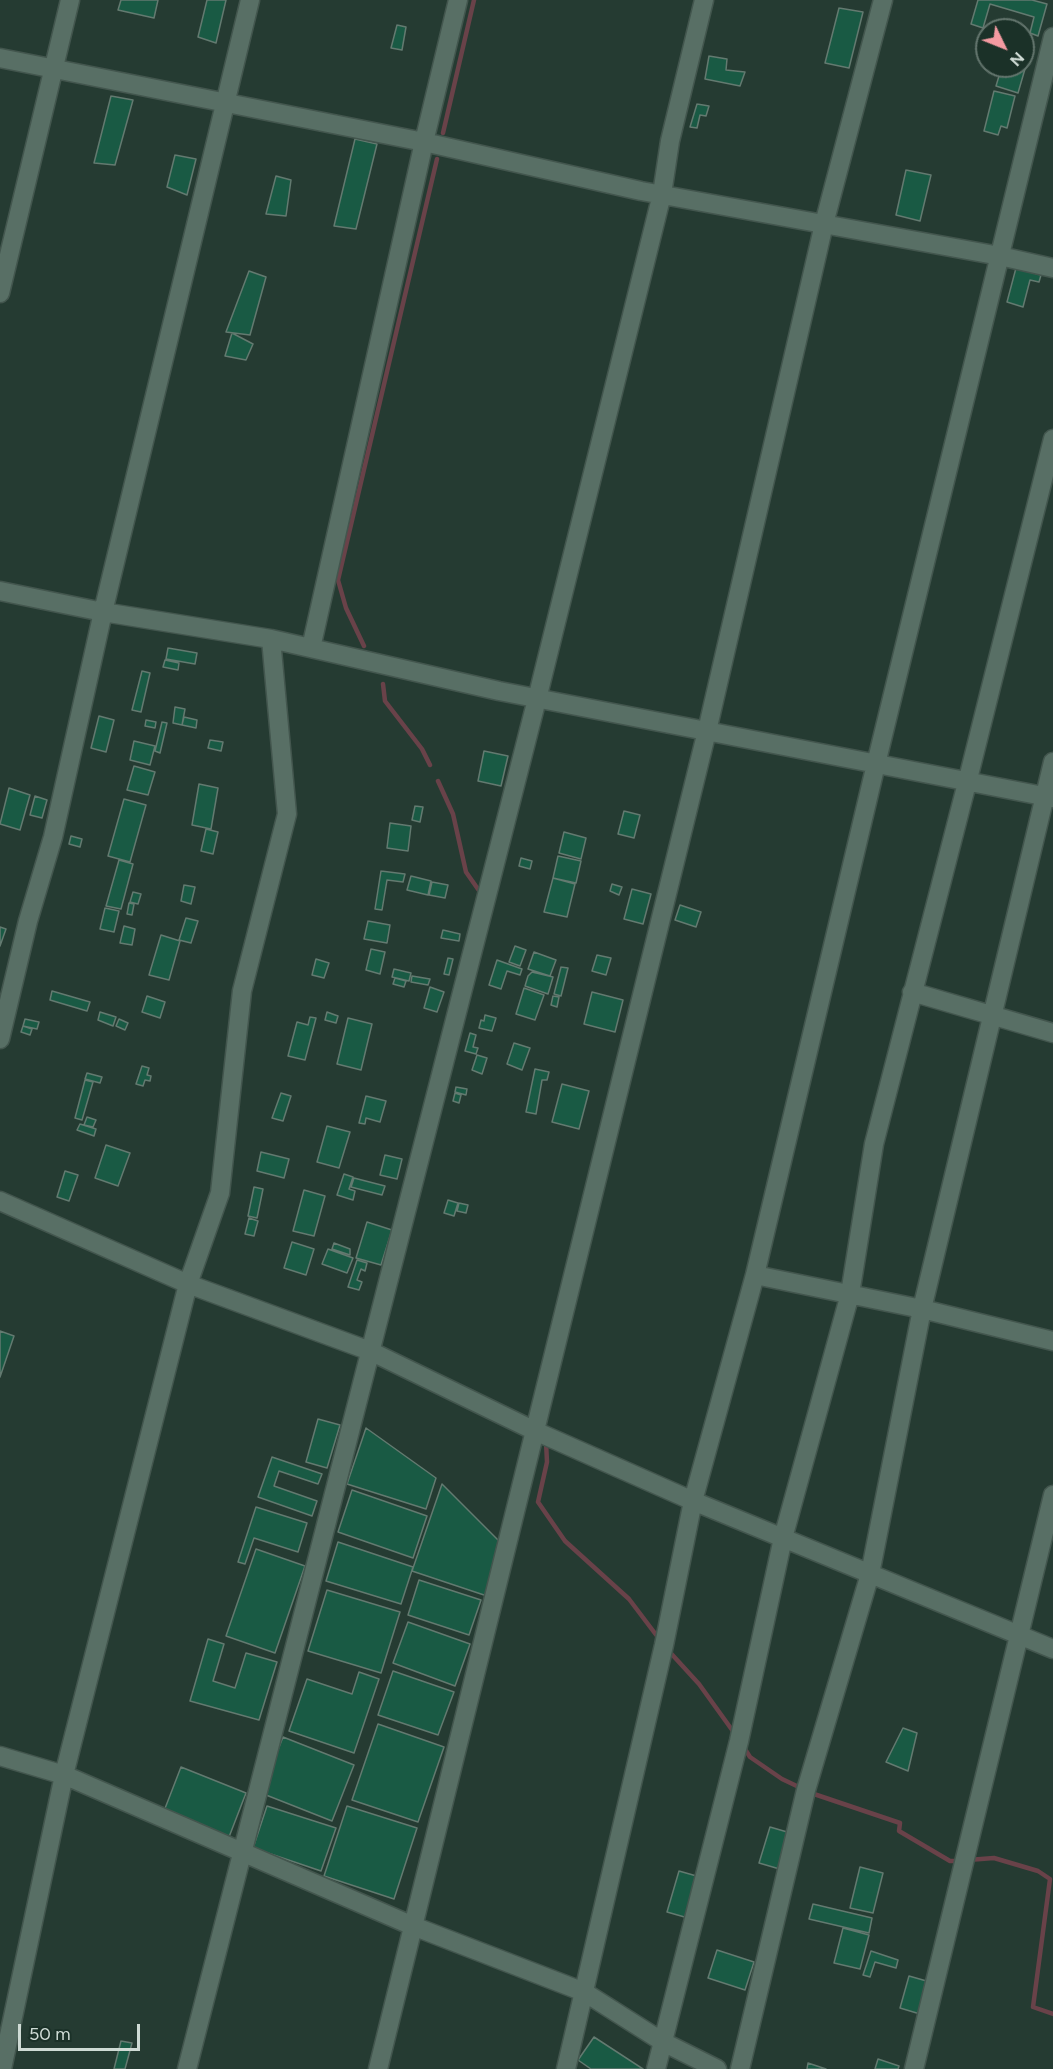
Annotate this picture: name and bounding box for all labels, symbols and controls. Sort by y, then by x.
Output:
north arrow [975,18,1035,78]
text: N [1006,48,1028,70]
scale bar [21,2012,142,2050]
text: 50 m [29,2023,71,2045]

